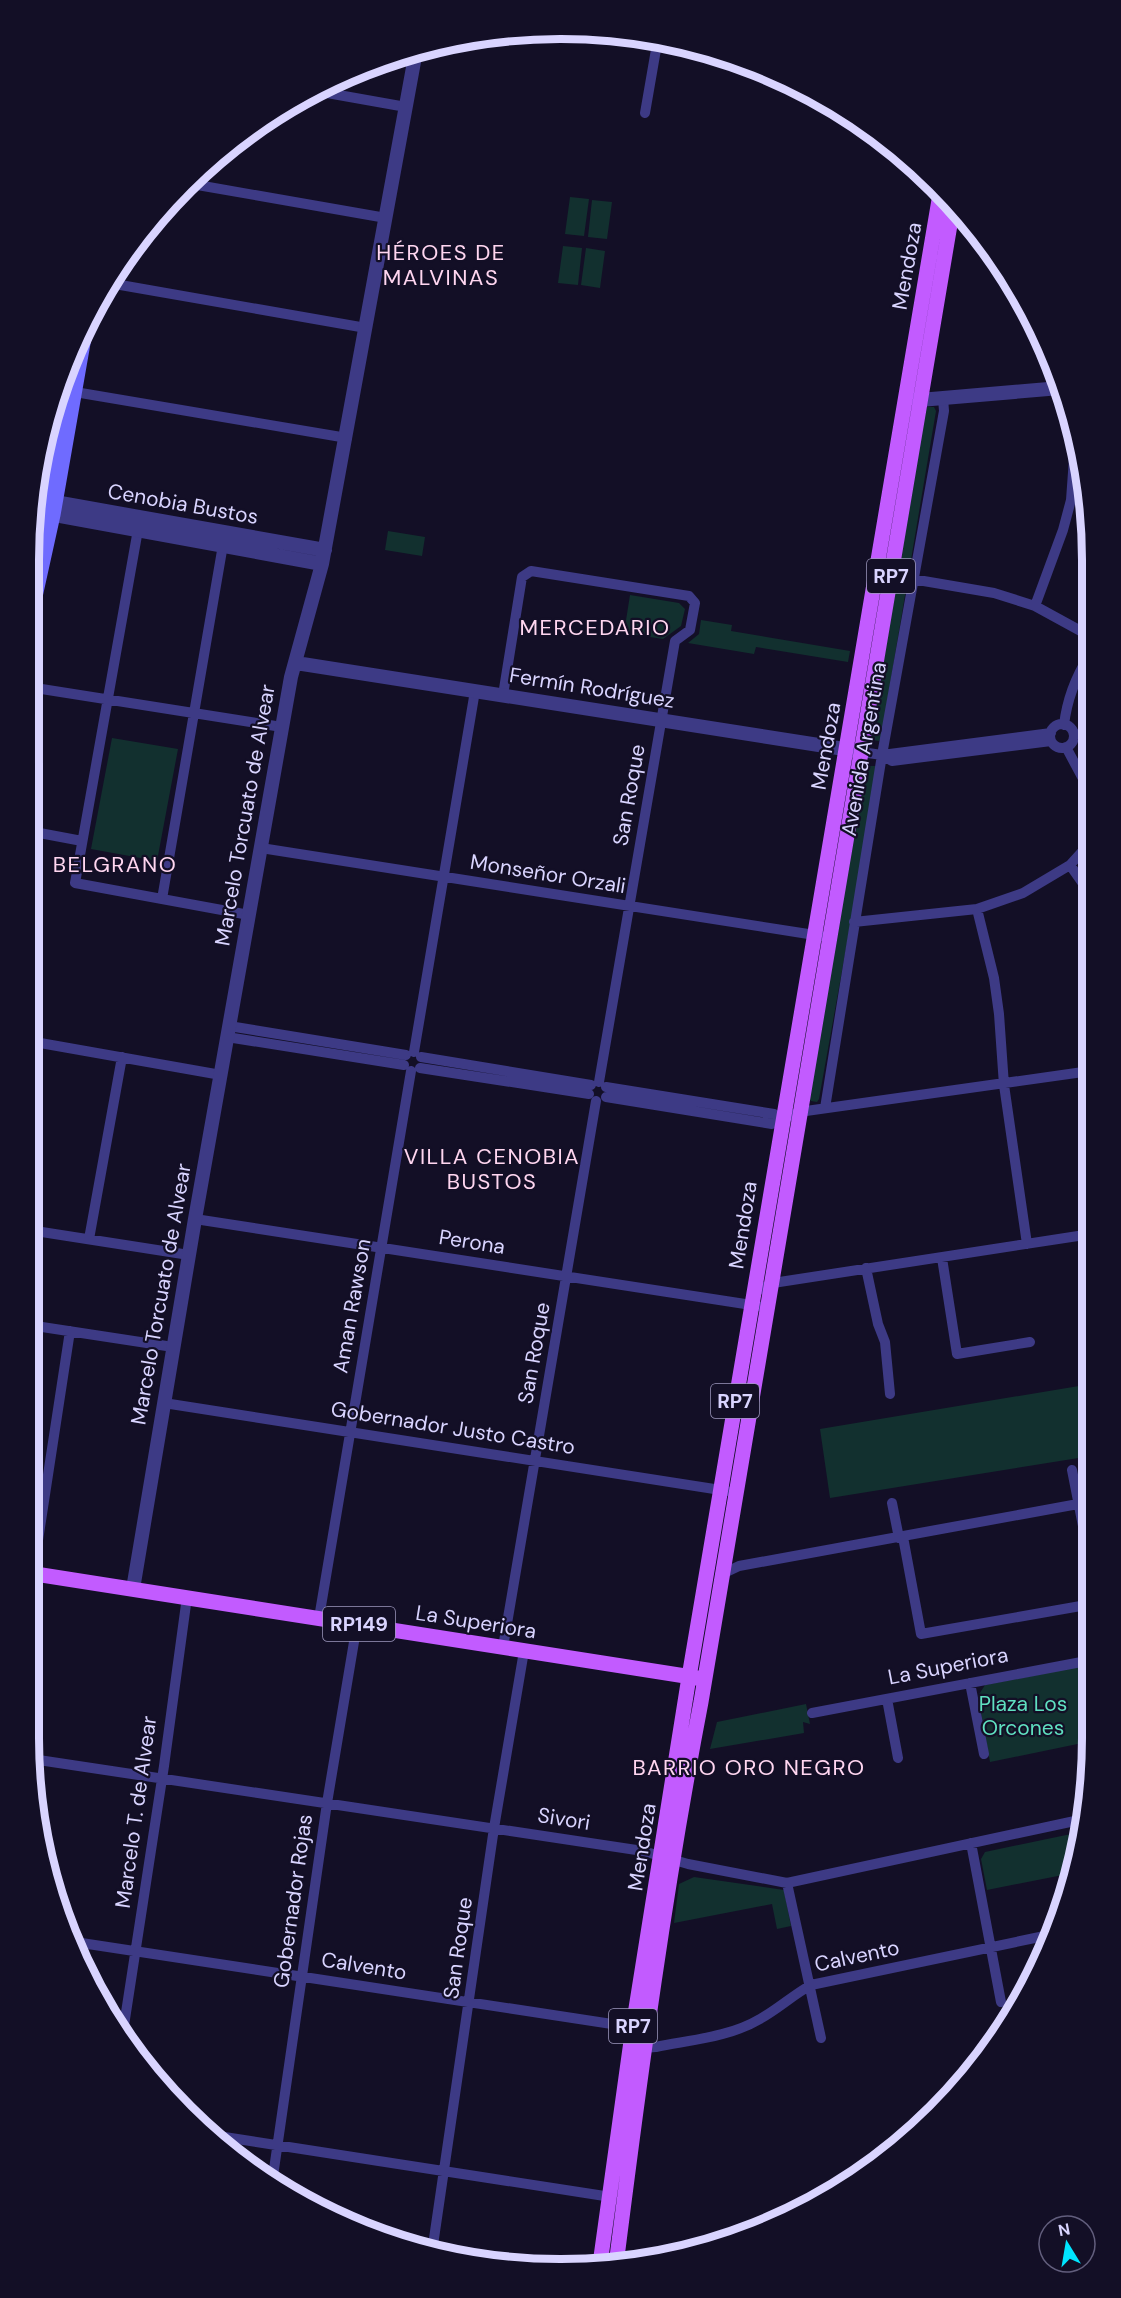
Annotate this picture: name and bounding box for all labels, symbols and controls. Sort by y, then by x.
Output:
street label: Mendoza [886,220,928,312]
district label: HÉROES DE MALVINAS [376,238,506,292]
street label: Cenobia Bustos [106,477,260,531]
road number: RP7 [867,559,915,593]
district label: MERCEDARIO [519,613,671,642]
street label: Avenida Argentina [835,660,893,838]
street label: Fermín Rodríguez [507,661,677,715]
street label: Marcelo Torcuato de Alvear [208,682,282,948]
street label: Mendoza [805,700,847,792]
street label: San Roque [606,742,652,848]
street label: Monseñor Orzali [468,848,628,900]
district label: BELGRANO [53,850,177,879]
district label: VILLA CENOBIA BUSTOS [404,1142,580,1196]
street label: Marcelo Torcuato de Alvear [124,1161,198,1427]
street label: Mendoza [722,1179,764,1271]
street label: Perona [437,1223,507,1261]
street label: Aman Rawson [326,1237,378,1375]
street label: San Roque [511,1300,557,1406]
road number: RP7 [711,1384,759,1418]
street label: Gobernador Justo Castro [329,1395,577,1461]
street label: La Superiora [414,1599,538,1645]
road number: RP149 [323,1607,395,1641]
street label: La Superiora [886,1641,1010,1691]
park label: Plaza Los Orcones [979,1690,1067,1742]
street label: Marcelo T. de Alvear [109,1714,163,1910]
district label: BARRIO ORO NEGRO [632,1753,866,1782]
street label: Sivori [536,1801,592,1837]
street label: Mendoza [621,1801,663,1893]
street label: Gobernador Rojas [267,1812,319,1990]
street label: San Roque [437,1895,479,2001]
street label: Calvento [812,1933,902,1979]
street label: Calvento [319,1945,409,1987]
road number: RP7 [609,2009,657,2043]
north arrow [1037,2214,1097,2274]
text: N [1057,2218,1072,2241]

